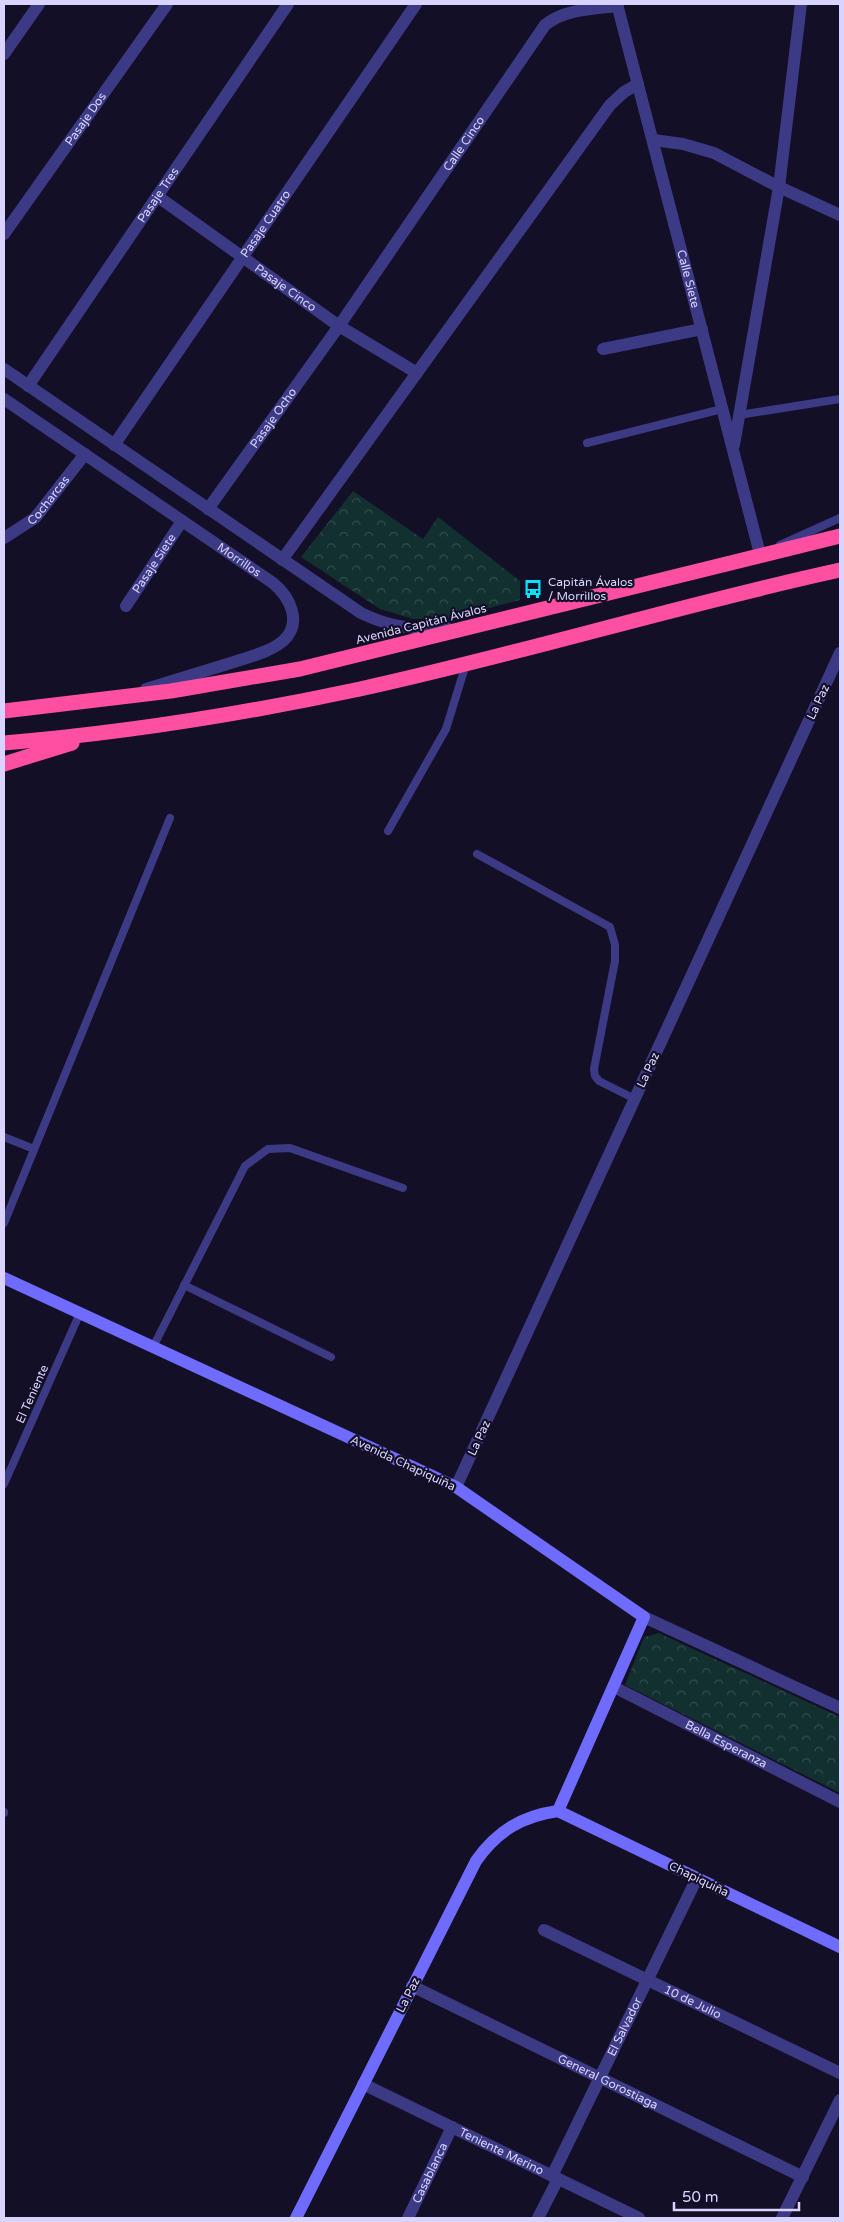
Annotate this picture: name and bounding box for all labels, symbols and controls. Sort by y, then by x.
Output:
street label: Pasaje Dos [62,89,109,148]
street label: Calle Cinco [440,114,487,174]
street label: Pasaje Tres [134,165,182,225]
street label: Pasaje Cuatro [237,188,293,260]
street label: Calle Siete [674,248,703,310]
street label: Pasaje Cinco [252,261,319,315]
street label: Pasaje Ocho [247,385,299,451]
street label: Cocharcas [25,473,73,528]
street label: Pasaje Siete [129,531,179,596]
street label: Morrillos [215,540,264,580]
place label: Capitán Ávalos / Morrillos [548,575,633,603]
bus stop icon: Capitán Ávalos / Morrillos [522,578,544,600]
street label: Avenida Capitán Ávalos [354,601,488,647]
street label: La Paz [804,682,832,722]
street label: La Paz [634,1050,662,1090]
street label: El Teniente [13,1362,51,1425]
street label: La Paz [465,1418,493,1458]
street label: Avenida Chapiquiña [348,1433,458,1493]
street label: Bella Esperanza [683,1717,770,1771]
street label: Chapiquiña [667,1858,731,1900]
street label: La Paz [393,1975,423,2015]
street label: 10 de Julio [662,1982,723,2022]
street label: El Salvador [604,1995,645,2058]
street label: General Gorostiaga [555,2051,660,2112]
street label: Teniente Merino [457,2125,546,2178]
street label: Casablanca [409,2140,450,2205]
scale bar [674,2180,799,2212]
text: 50 m [682,2188,719,2206]

